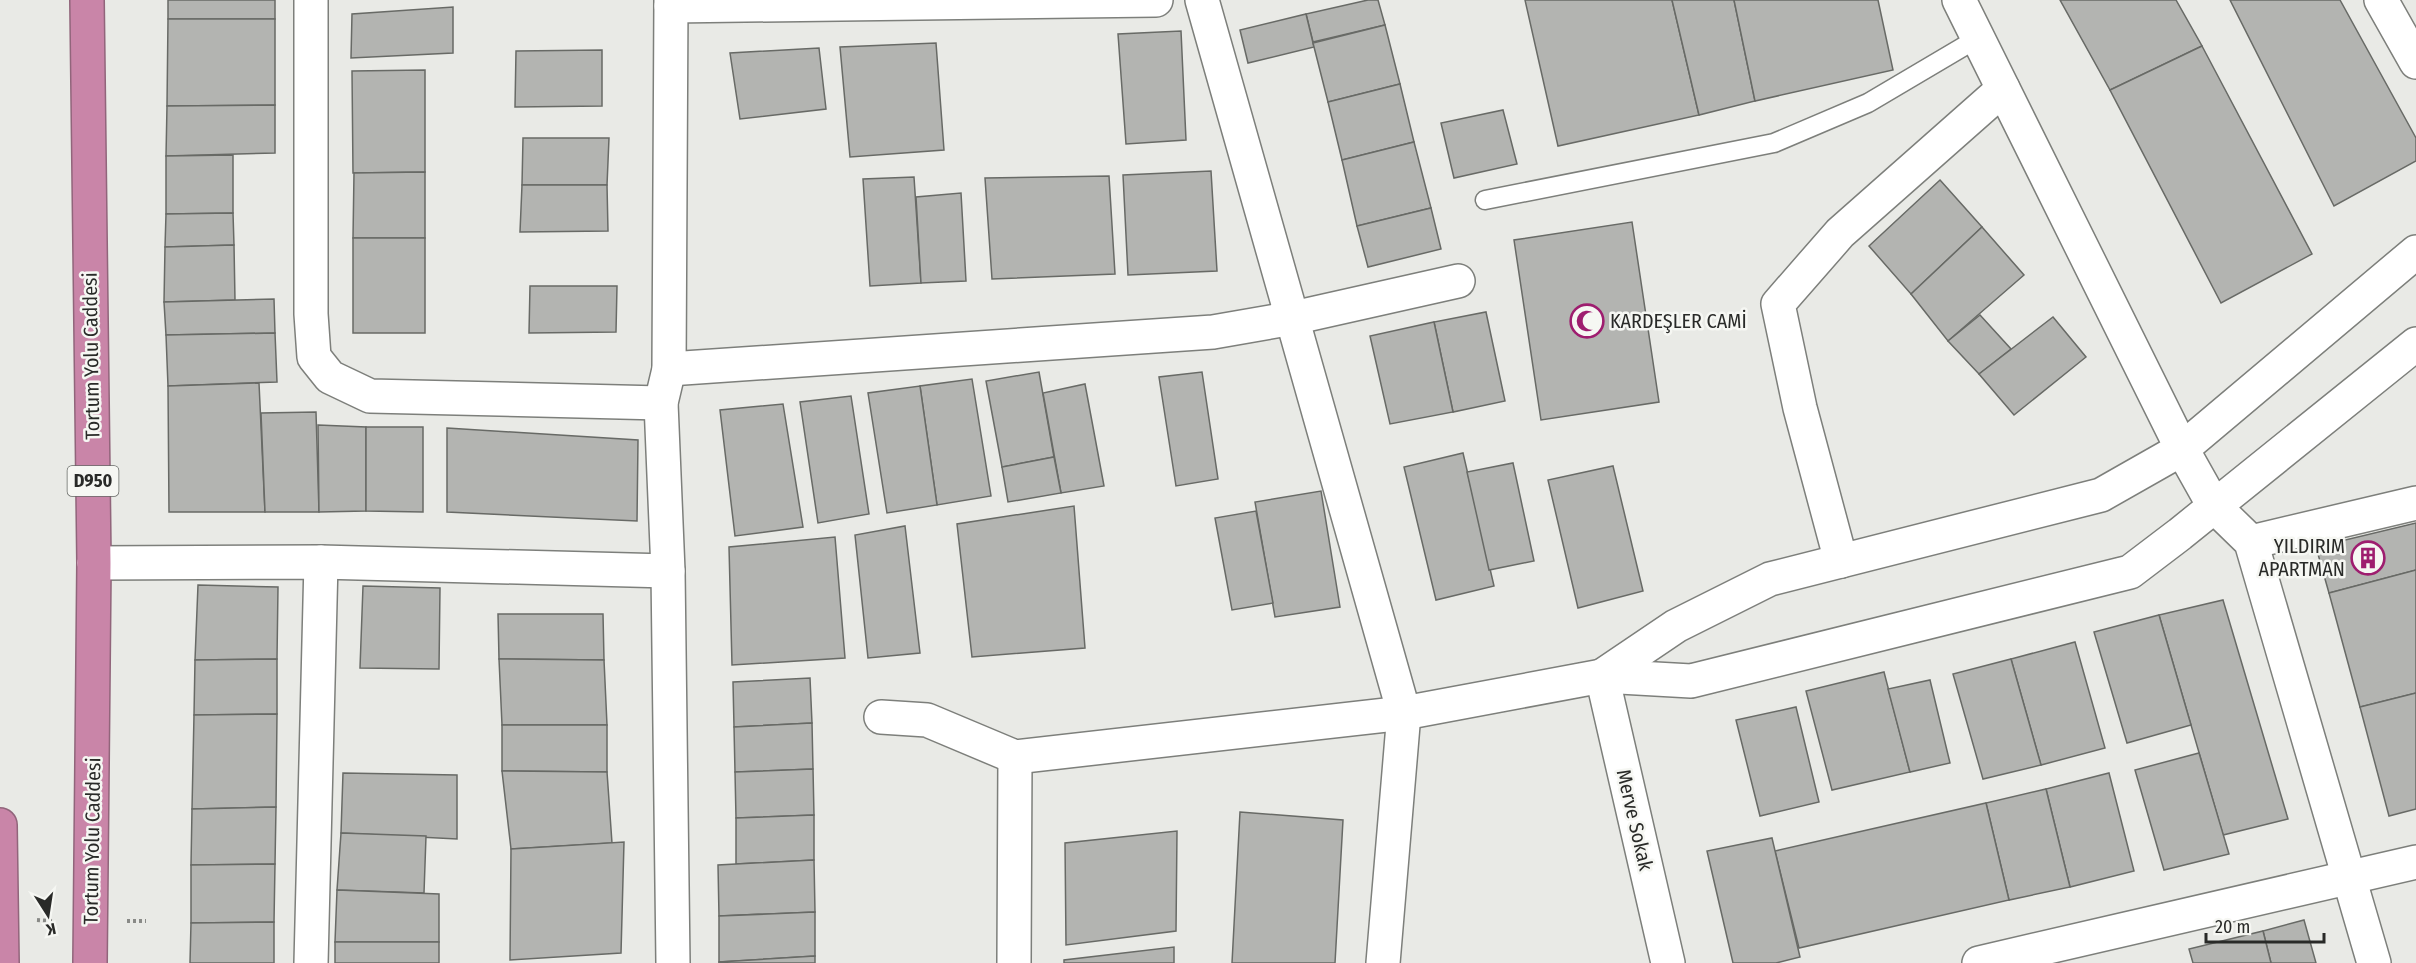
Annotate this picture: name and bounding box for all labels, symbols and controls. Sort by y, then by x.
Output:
street label: Tortum Yolu Caddesi [78,272,104,440]
mosque icon: KARDEŞLER CAMİ [1569,303,1605,339]
place label: KARDEŞLER CAMİ [1610,309,1747,334]
road number: D950 [68,466,118,496]
place label: YILDIRIM APARTMAN [2258,534,2345,581]
building icon: YILDIRIM APARTMAN [2350,540,2386,576]
street label: Tortum Yolu Caddesi [79,757,105,925]
street label: Merve Sokak [1612,767,1658,874]
north arrow [18,885,78,945]
scale bar [2206,906,2324,944]
text: 20 m [2215,916,2250,938]
text: K [44,919,58,940]

